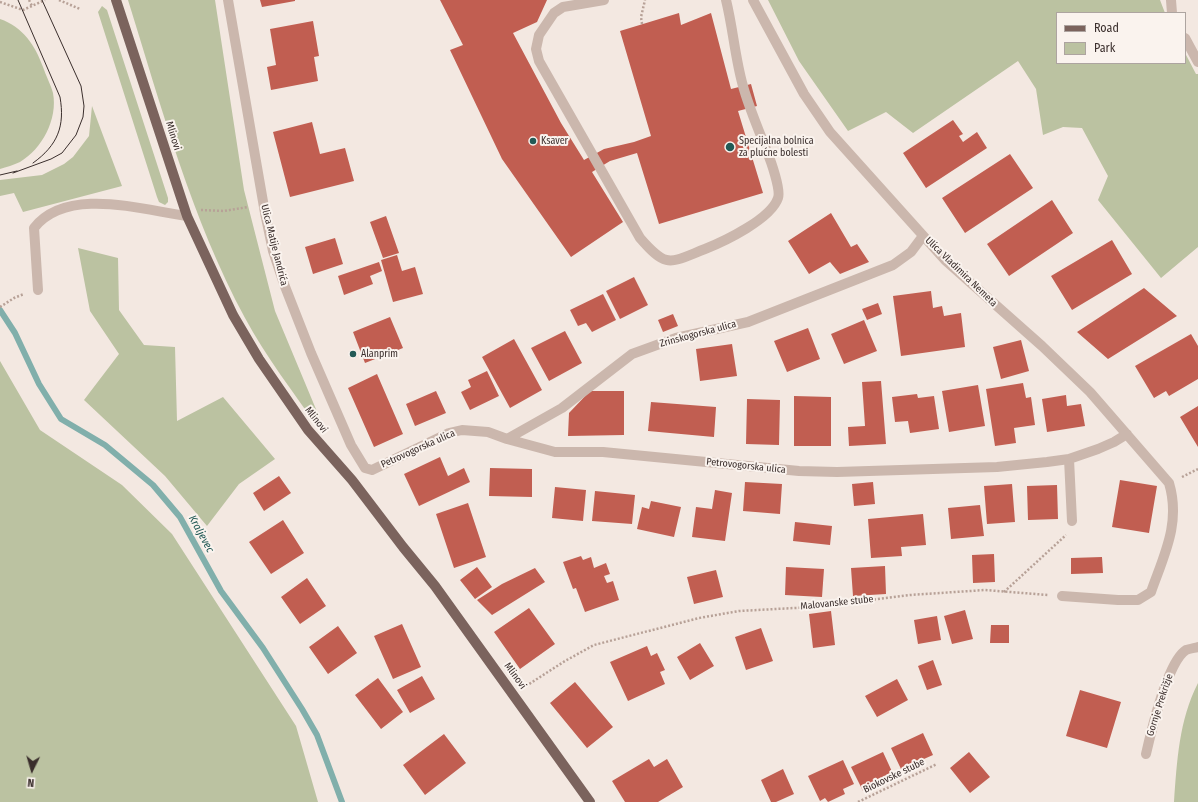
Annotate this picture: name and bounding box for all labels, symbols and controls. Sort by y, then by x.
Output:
legend [1056,12,1186,64]
text: Road [1094,21,1119,35]
text: Park [1094,41,1115,55]
street label: Mlinovi [163,120,183,152]
place label: Ksaver [541,135,568,147]
place label: Specijalna bolnica za plućne bolesti [739,135,814,158]
marker: Ksaver [528,136,538,146]
marker: Specijalna bolnica za plućne bolesti [724,141,736,153]
street label: Ulica Matije Jandrića [258,203,290,287]
street label: Ulica Vladimira Nemeta [923,235,999,309]
street label: Zrinskogorska ulica [658,318,738,350]
place label: Alanprim [361,348,398,360]
marker: Alanprim [348,349,358,359]
street label: Mlinovi [302,405,330,435]
street label: Petrovogorska ulica [379,427,457,471]
street label: Petrovogorska ulica [706,456,786,476]
water label: Kraljevec [185,513,217,555]
street label: Malovanske stube [800,593,874,613]
street label: Mlinovi [501,660,529,692]
street label: Gornje Prekrižje [1144,672,1176,738]
north arrow [12,750,52,790]
street label: Biokovske stube [861,756,927,796]
text: N [27,776,35,789]

